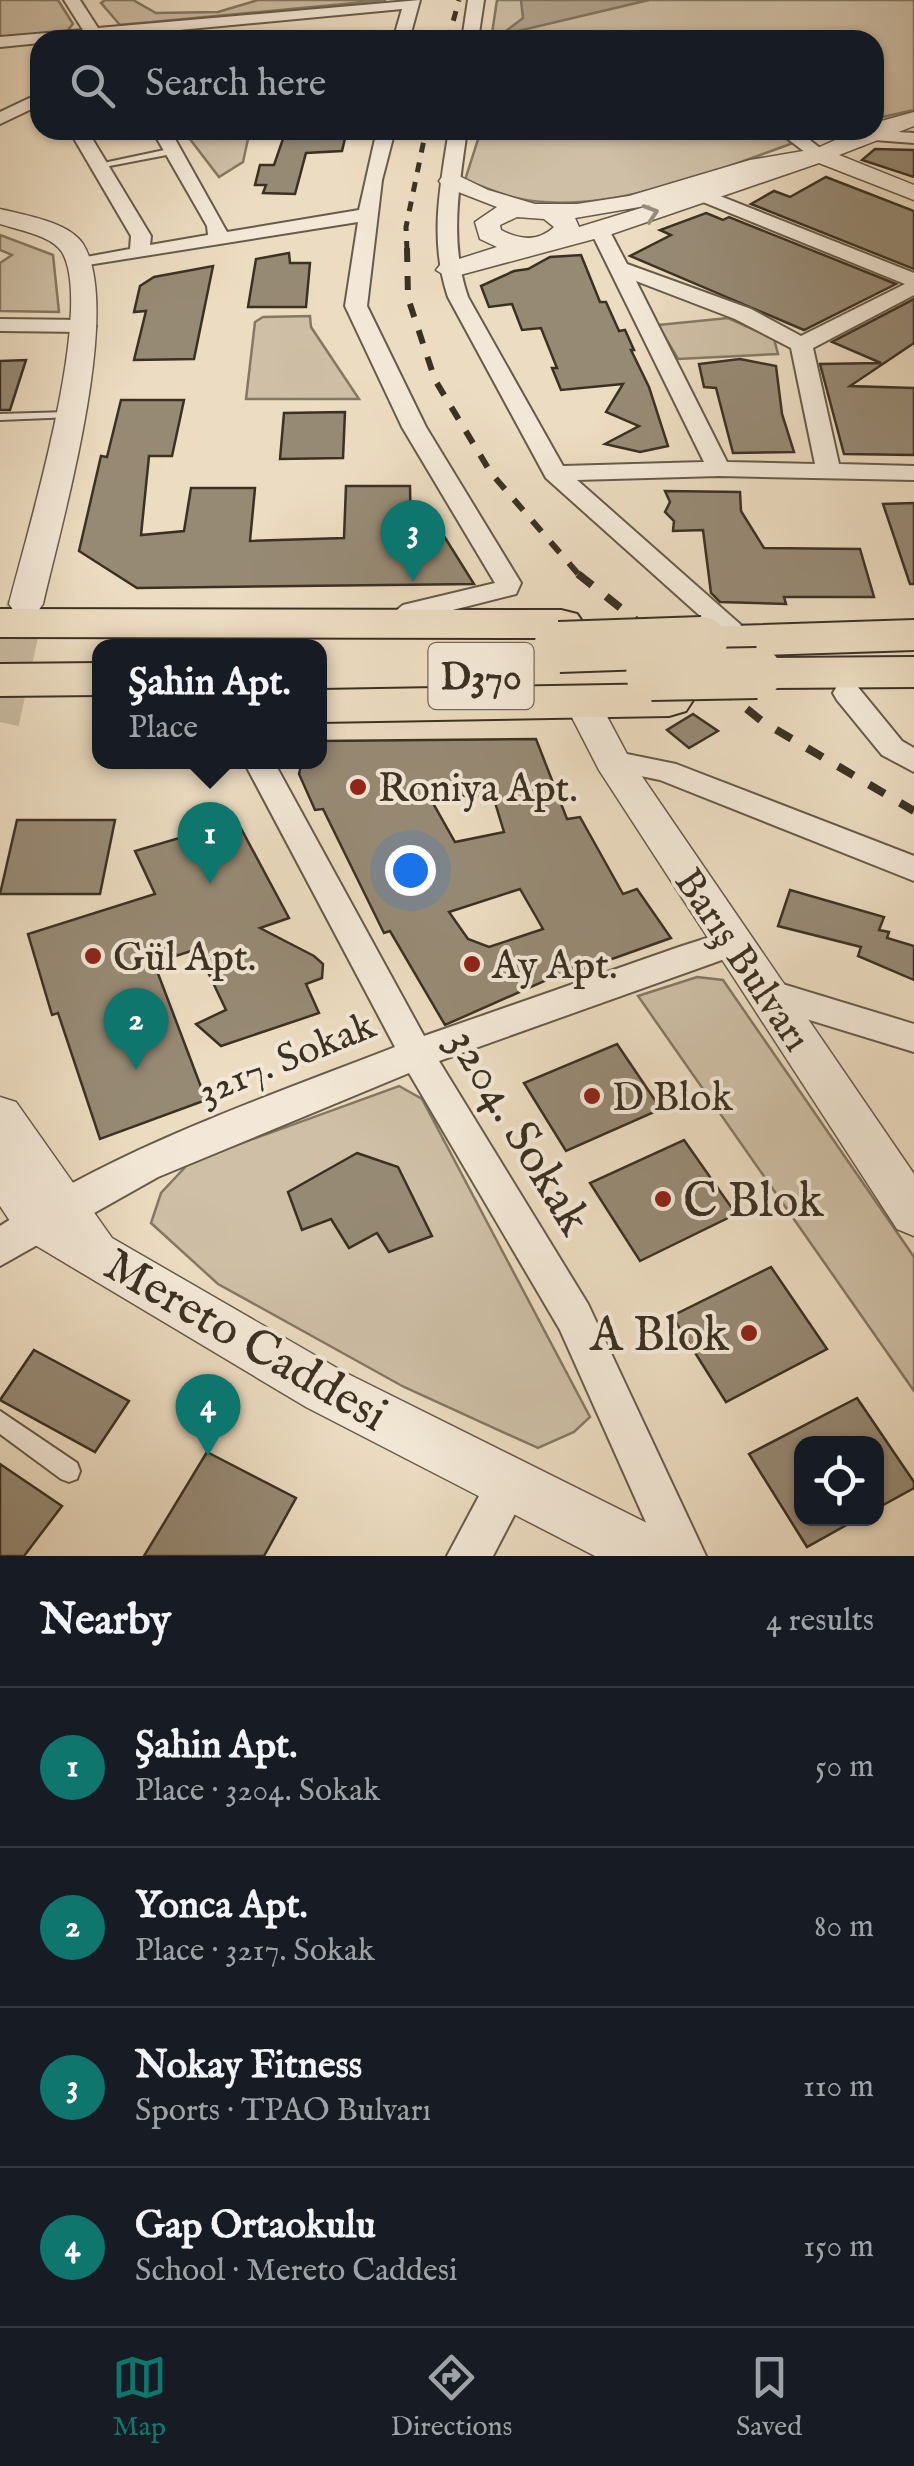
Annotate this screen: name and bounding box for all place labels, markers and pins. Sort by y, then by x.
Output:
pin: 3 [380,500,446,582]
place label: Roniya Apt. [378,765,578,816]
marker: Roniya Apt. [347,776,369,798]
pin: 1 [178,802,242,884]
place label: Gül Apt. [113,934,256,985]
place label: Ay Apt. [491,942,618,993]
marker: Gül Apt. [82,945,104,967]
marker: Ay Apt. [461,953,483,975]
pin: 2 [104,988,168,1070]
place label: D Blok [612,1074,733,1125]
marker: D Blok [581,1085,603,1107]
place label: C Blok [683,1173,824,1233]
marker: C Blok [652,1188,674,1210]
place label: A Blok [589,1307,729,1367]
marker: A Blok [738,1322,760,1344]
pin: 4 [176,1374,240,1456]

